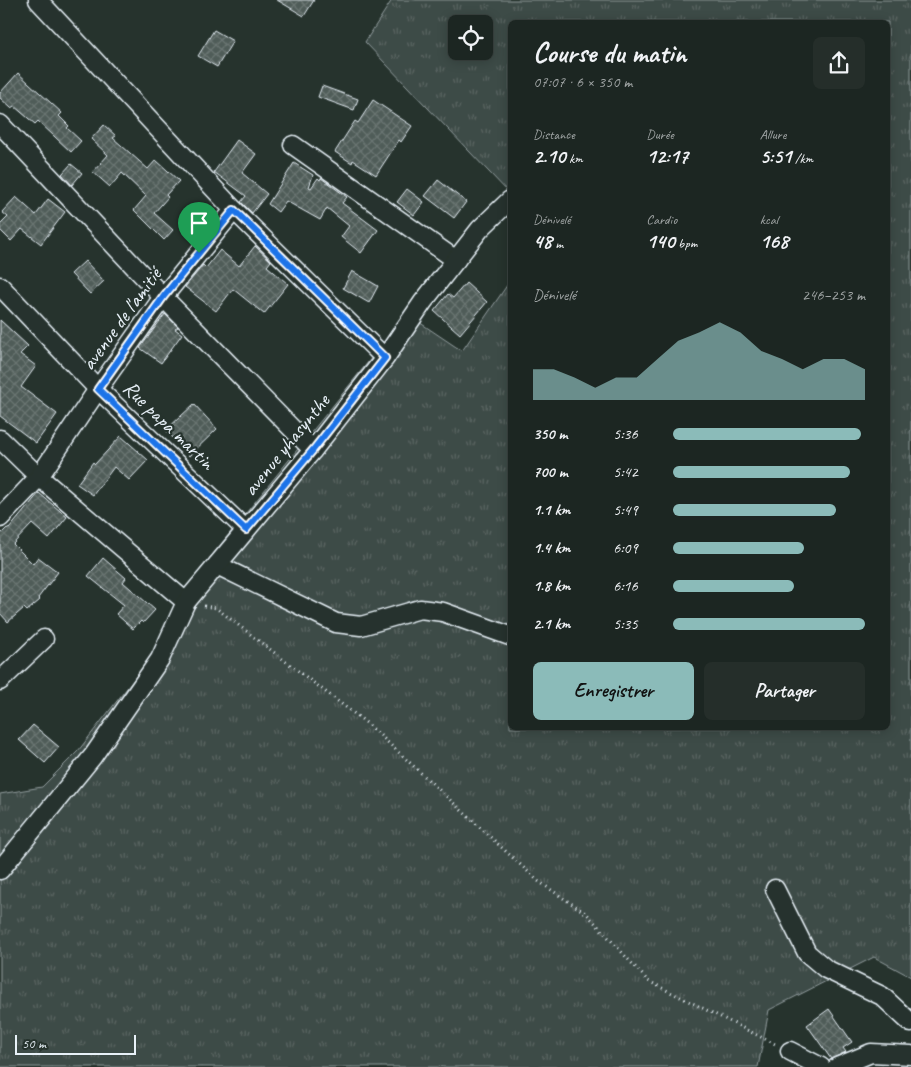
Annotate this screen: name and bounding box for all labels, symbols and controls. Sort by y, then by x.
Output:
map controls [448,15,493,60]
button: locate [448,15,493,60]
text: Course du matin [533,35,686,70]
button: share [813,37,865,89]
text: 07:07 · 6 × 350 m [533,72,632,92]
text: Distance [533,126,575,143]
text: Durée [646,126,674,143]
text: Allure [760,126,786,143]
text: 2.10 [533,143,566,169]
text: 12:17 [646,143,688,169]
text: 5:51 [760,143,792,169]
text: km [566,150,583,167]
text: /km [792,150,813,167]
pin [178,202,220,253]
icon: arrive [185,209,213,237]
text: Dénivelé [533,211,571,228]
text: Cardio [646,211,677,228]
text: kcal [760,211,778,228]
text: 48 [533,228,552,254]
text: 140 [646,228,675,254]
text: 168 [760,228,788,254]
text: m [552,235,563,252]
text: bpm [675,235,697,252]
street label: avenue de l'amitié [75,260,169,375]
text: Dénivelé [533,285,576,305]
text: 246–253 m [802,285,865,305]
street label: Rue papa martin [118,375,221,476]
street label: avenue yhasynthe [237,388,336,501]
text: 350 m [533,424,567,444]
text: 5:36 [613,424,638,444]
text: 700 m [533,462,568,482]
text: 5:42 [613,462,638,482]
text: 1.1 km [533,500,570,520]
text: 5:49 [613,500,638,520]
text: 1.4 km [533,538,570,558]
text: 6:09 [613,538,638,558]
text: 1.8 km [533,576,570,596]
text: 6:16 [613,576,638,596]
text: 2.1 km [533,614,570,634]
text: 5:35 [613,614,638,634]
button: Enregistrer [533,662,694,720]
button: Partager [704,662,865,720]
scale bar [15,1032,136,1055]
text: 50 m [22,1035,46,1052]

